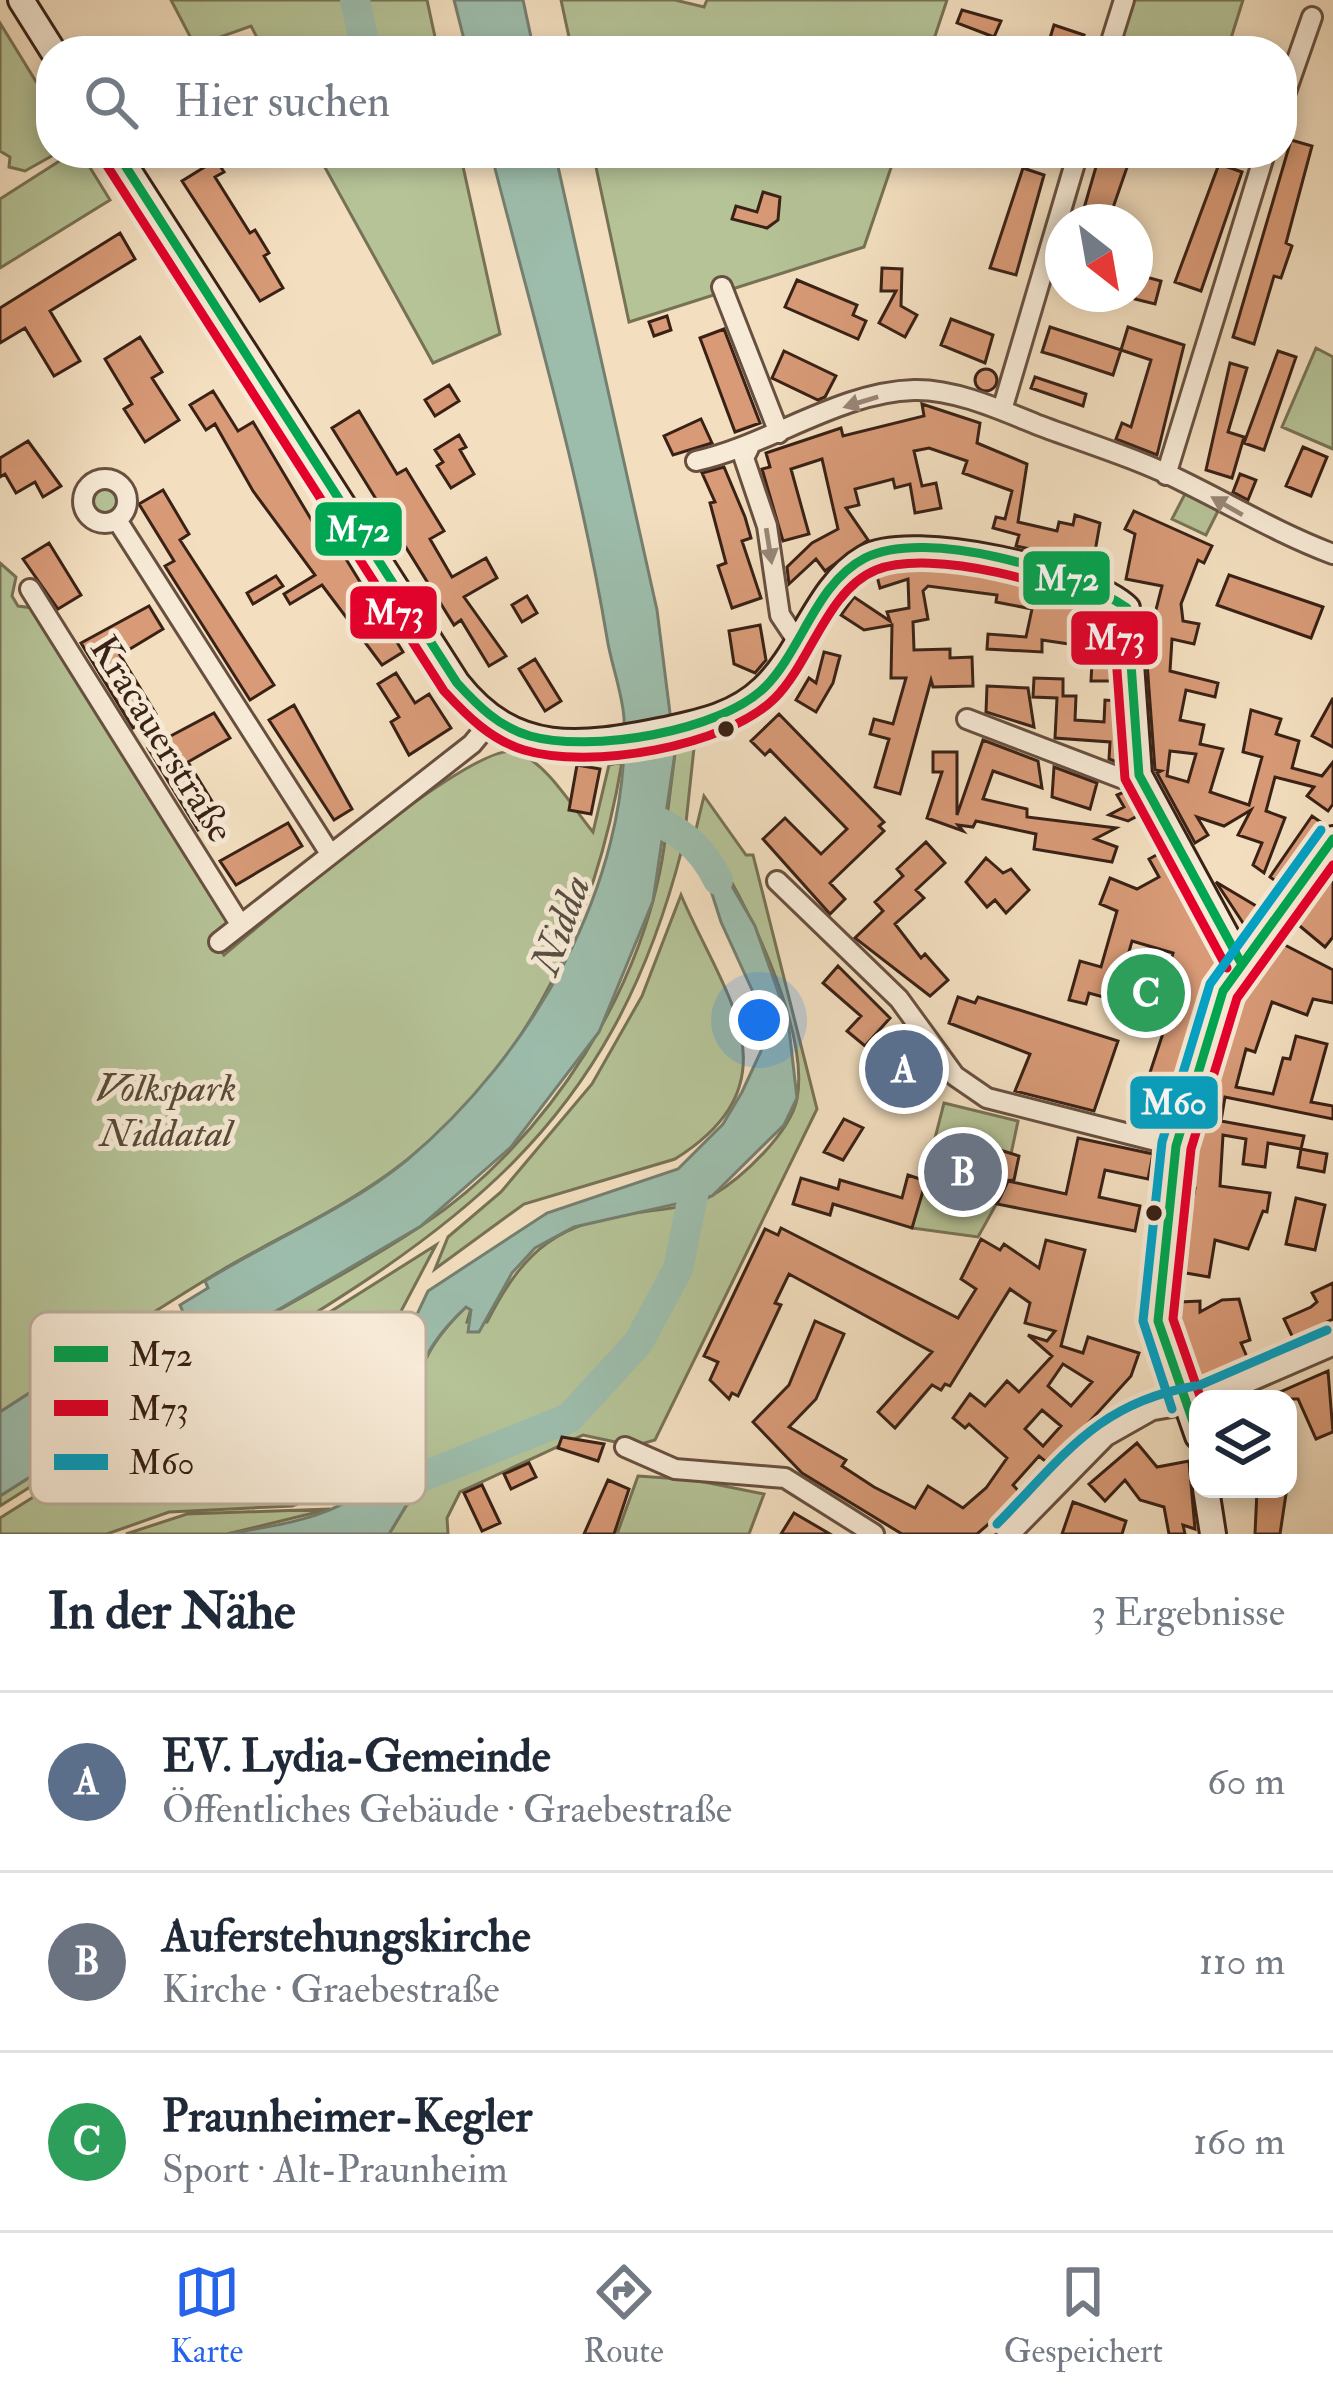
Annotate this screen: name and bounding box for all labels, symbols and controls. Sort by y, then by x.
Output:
search box [36,36,1297,168]
icon: search [78,69,144,135]
text: Hier suchen [174,74,390,130]
north arrow [1045,204,1153,312]
one-way arrow [842,394,879,413]
one-way arrow [1210,497,1243,518]
line badge: M72 [313,500,404,558]
text: M72 [325,510,390,551]
one-way arrow [761,527,779,565]
line badge: M72 [1021,549,1112,607]
text: M72 [1034,559,1099,600]
line badge: M73 [348,584,439,641]
text: M73 [363,593,424,634]
line badge: M73 [1069,609,1160,667]
text: M73 [1084,618,1145,659]
street label: Kracauerstraße [79,627,245,851]
unlabelled marker [715,718,737,740]
water label: Nidda [519,869,603,983]
pin: C [1107,948,1185,1038]
your location [729,990,789,1050]
pin: A [865,1024,943,1114]
park label: Volkspark Niddatal [95,1064,237,1158]
line badge: M60 [1128,1074,1220,1131]
text: M60 [1140,1083,1207,1124]
pin: B [924,1127,1002,1217]
unlabelled marker [1143,1202,1165,1224]
legend [30,1312,426,1504]
text: M72 [129,1335,193,1376]
text: M73 [129,1389,189,1430]
map controls [1189,1390,1297,1498]
button: layers [1189,1390,1297,1498]
text: M60 [129,1443,194,1484]
text: In der Nähe [48,1580,295,1644]
text: 3 Ergebnisse [1091,1588,1285,1637]
text: EV. Lydia-Gemeinde [162,1729,551,1785]
text: A [75,1757,99,1806]
text: 60 m [1207,1757,1285,1806]
text: Öffentliches Gebäude · Graebestraße [162,1785,732,1834]
text: Auferstehungskirche [162,1909,530,1965]
text: B [74,1937,100,1986]
text: 110 m [1199,1937,1285,1986]
text: Kirche · Graebestraße [162,1965,500,2014]
text: Praunheimer-Kegler [162,2089,532,2145]
text: C [73,2117,101,2166]
text: 160 m [1193,2117,1285,2166]
text: Sport · Alt-Praunheim [162,2145,508,2194]
tab: Karte [170,2259,243,2372]
tab: Route [583,2259,664,2372]
tab: Gespeichert [1004,2259,1163,2372]

